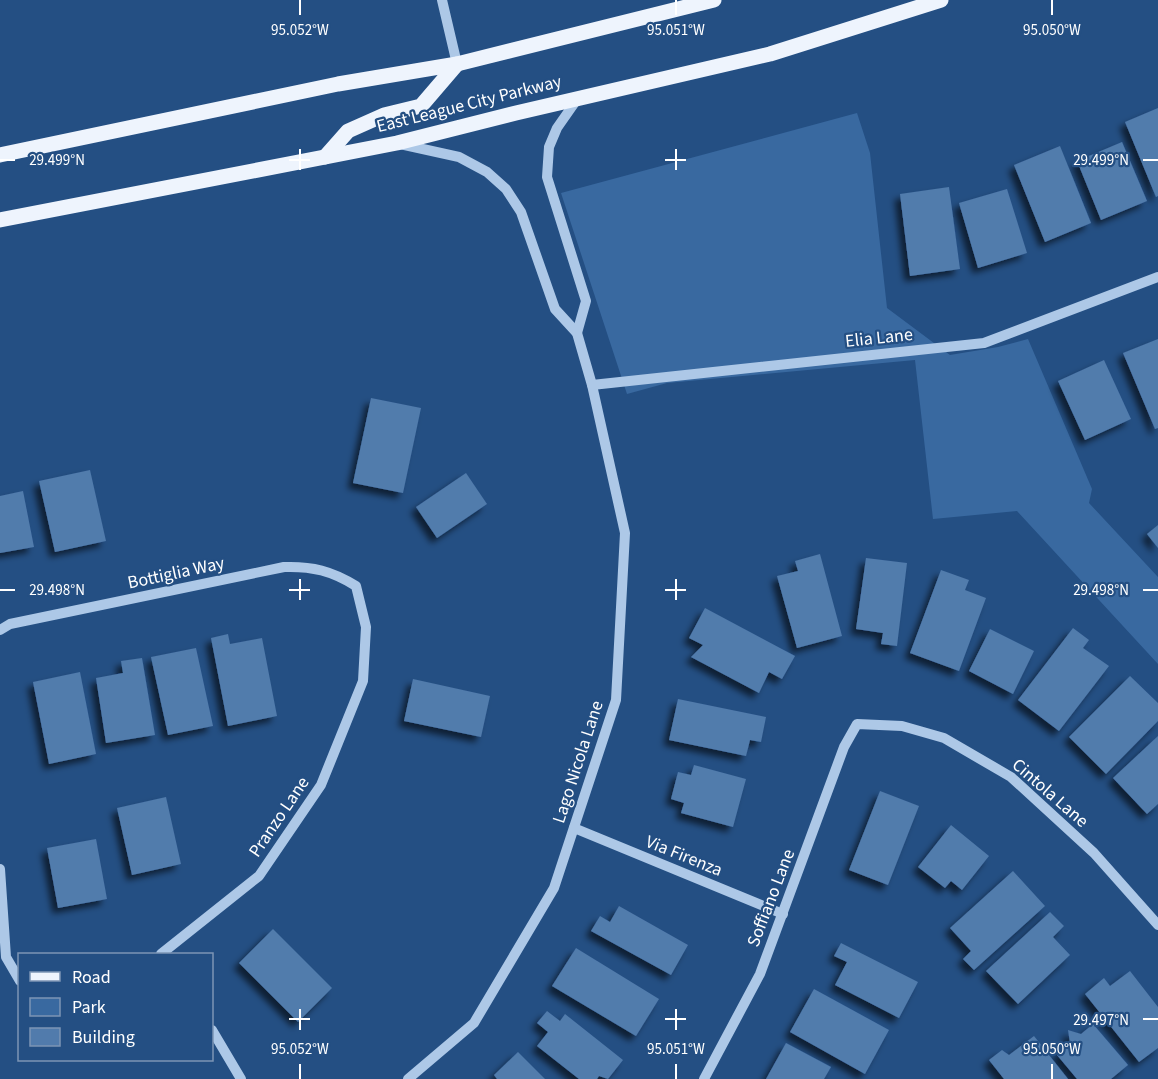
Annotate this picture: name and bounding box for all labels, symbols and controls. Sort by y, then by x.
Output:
text: 95.052°W [271,20,329,41]
text: 95.051°W [647,20,705,41]
text: 95.050°W [1023,20,1081,41]
street label: East League City Parkway [374,69,565,139]
text: 29.499°N [29,150,85,171]
text: 29.499°N [1073,150,1129,171]
street label: Elia Lane [844,322,914,354]
street label: Bottiglia Way [125,550,227,595]
text: 29.498°N [29,580,85,601]
text: 29.498°N [1073,580,1129,601]
street label: Lago Nicola Lane [546,697,610,826]
street label: Cintola Lane [1006,753,1094,833]
street label: Pranzo Lane [243,772,315,862]
street label: Via Firenza [642,829,726,883]
street label: Soffiano Lane [741,845,801,951]
legend [18,953,213,1061]
text: Road [72,965,111,990]
text: Park [72,995,106,1020]
text: 29.497°N [1073,1010,1129,1031]
text: Building [72,1025,135,1050]
text: 95.052°W [271,1039,329,1060]
text: 95.051°W [647,1039,705,1060]
text: 95.050°W [1023,1039,1081,1060]

